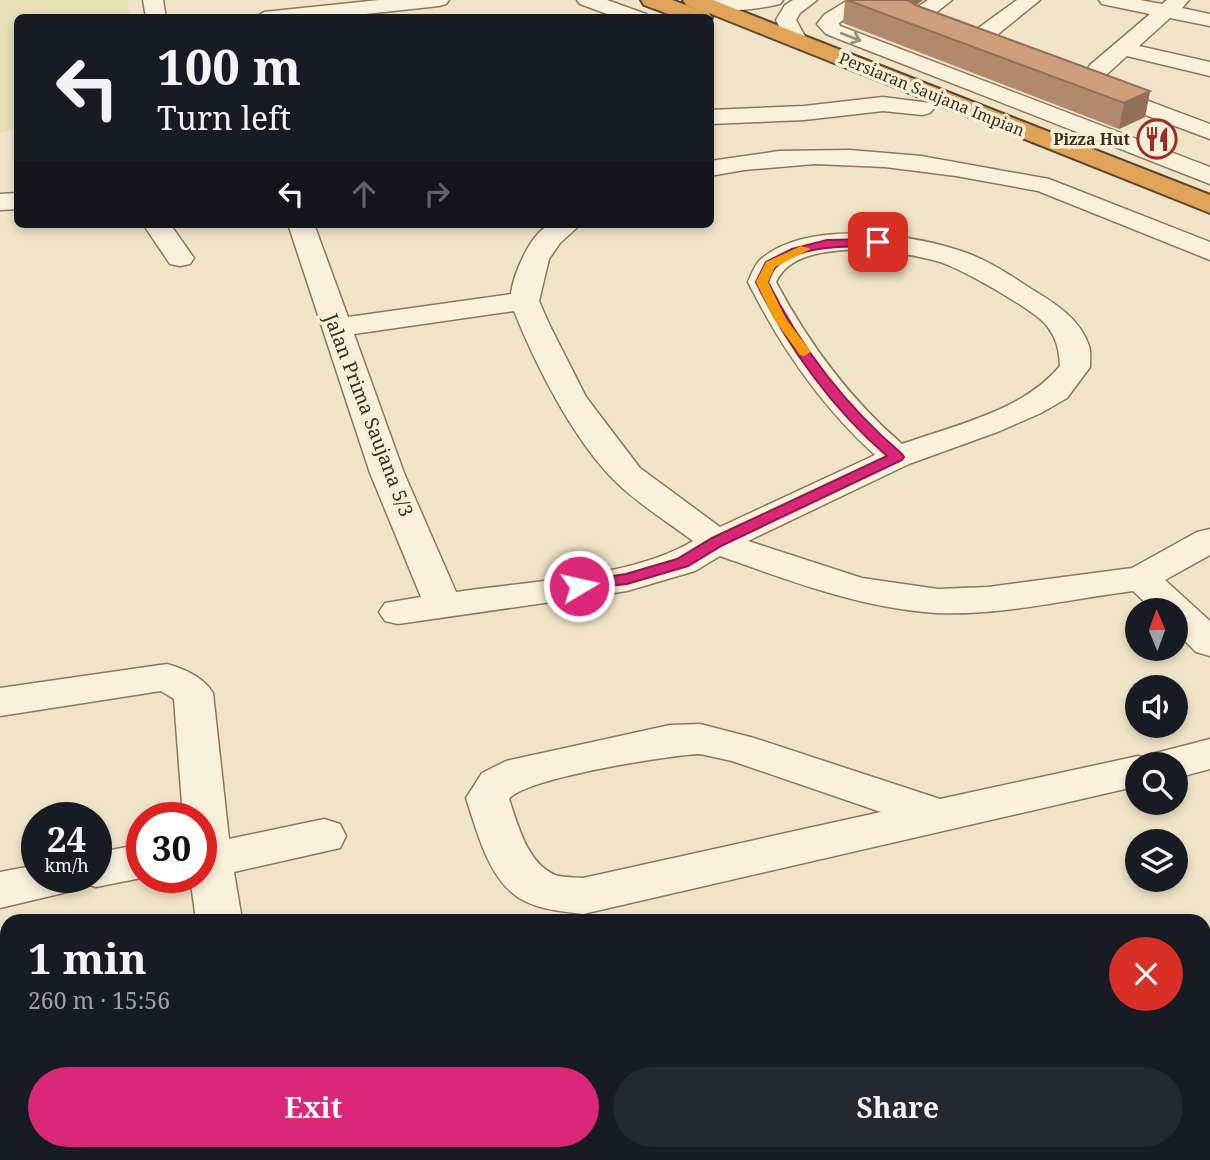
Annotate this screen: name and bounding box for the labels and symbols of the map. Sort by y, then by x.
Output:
one-way arrow [839,31,861,44]
street label: Persiaran Saujana Impian [836,47,1028,141]
restaurant icon: Pizza Hut [1136,118,1178,160]
place label: Pizza Hut [1053,128,1131,150]
pin [848,212,908,272]
street label: Jalan Prima Saujana 5/3 [318,309,420,520]
position arrow [542,549,616,623]
north arrow [1125,598,1188,662]
speed limit sign: 30 [126,802,217,893]

